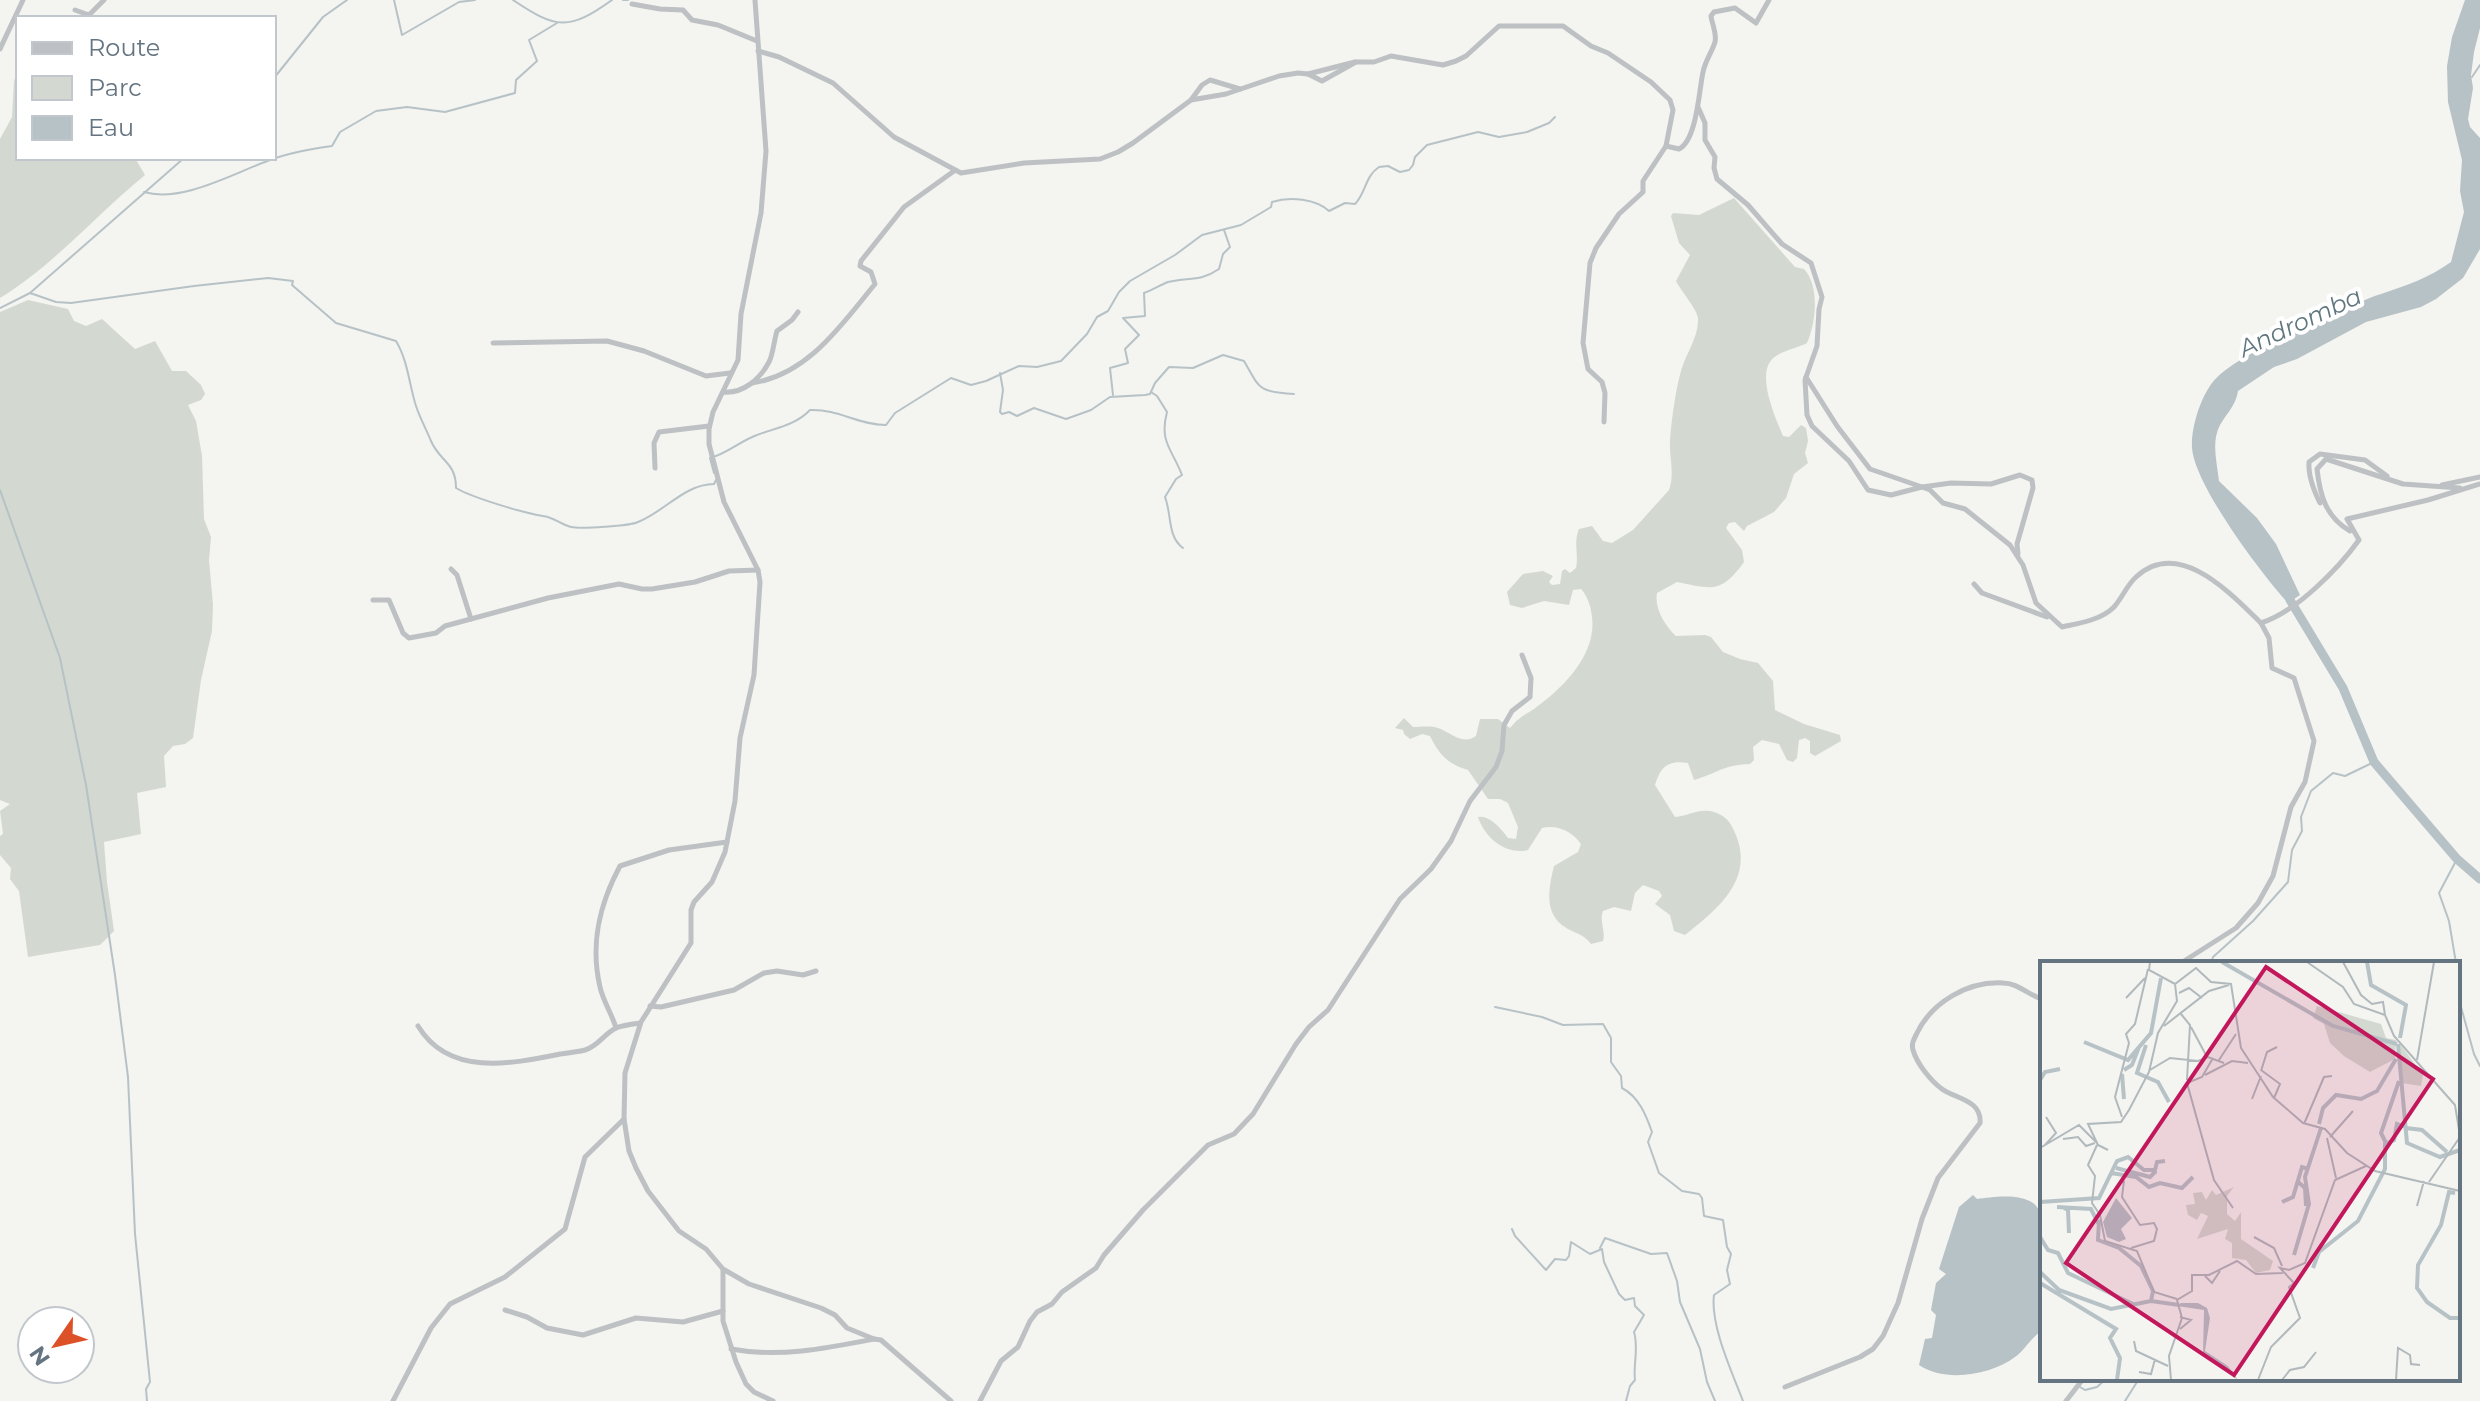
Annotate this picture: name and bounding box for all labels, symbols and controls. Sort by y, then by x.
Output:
legend [16,16,276,160]
text: Route [88,33,160,62]
text: Parc [88,73,142,102]
text: Eau [88,113,134,142]
water label: Andromba [2232,281,2366,364]
inset map [2040,961,2460,1381]
north arrow [16,1305,96,1385]
text: N [24,1341,56,1371]

